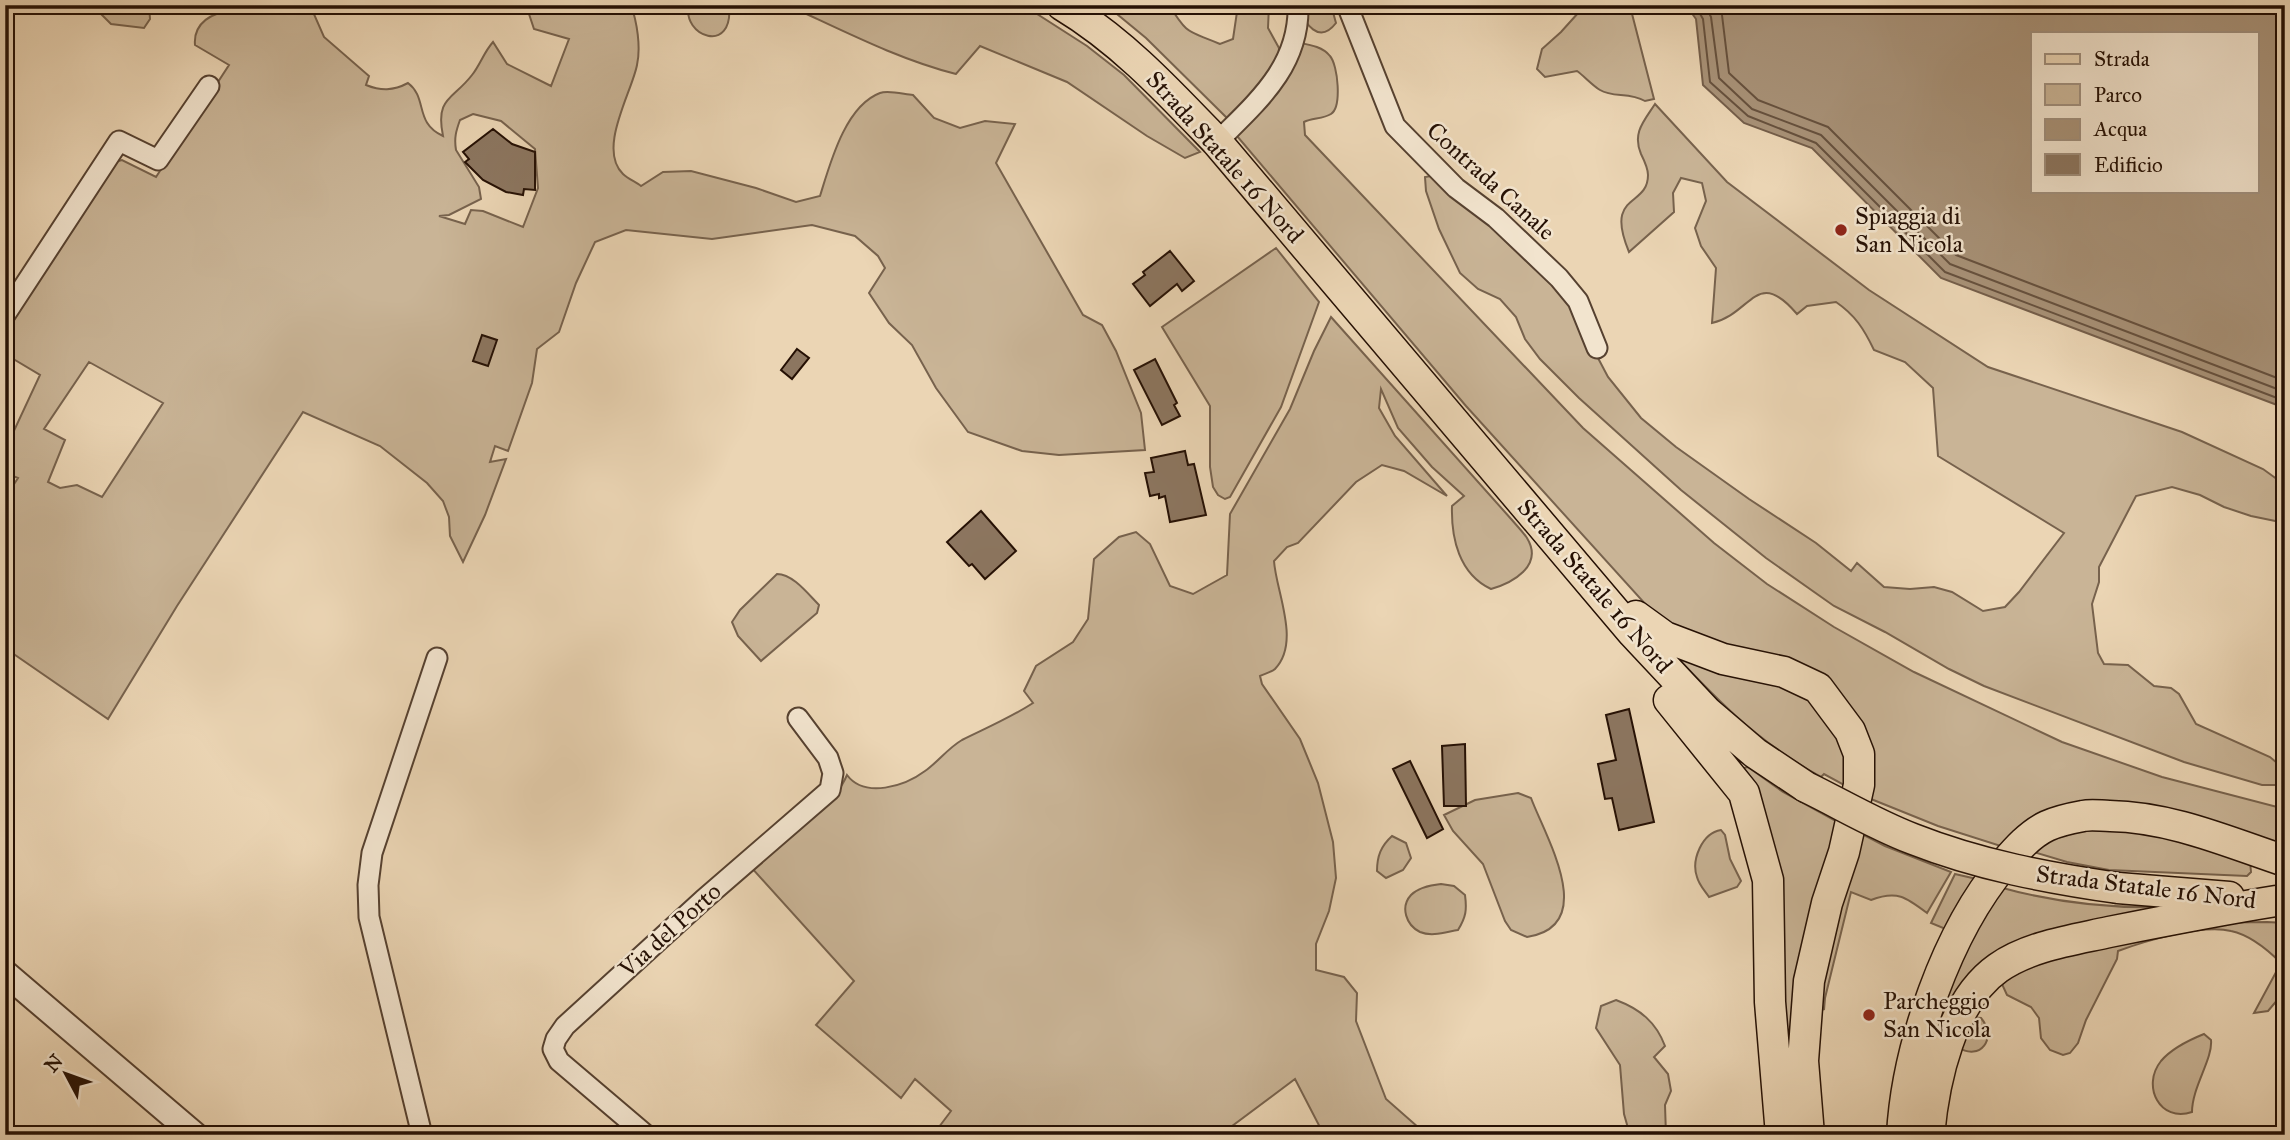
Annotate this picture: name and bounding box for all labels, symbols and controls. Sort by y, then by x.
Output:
legend [2031,32,2258,192]
text: Strada [2094,46,2150,72]
street label: Strada Statale 16 Nord [1140,65,1310,249]
text: Parco [2094,82,2142,108]
street label: Contrada Canale [1421,115,1561,247]
text: Acqua [2093,116,2147,142]
text: Edificio [2094,152,2163,178]
place label: Spiaggia di San Nicola [1855,201,1964,259]
marker: Spiaggia di San Nicola [1833,222,1849,238]
street label: Strada Statale 16 Nord [1511,493,1679,679]
street label: Strada Statale 16 Nord [2034,859,2258,915]
street label: Via del Porto [612,876,727,984]
place label: Parcheggio San Nicola [1883,986,1992,1044]
marker: Parcheggio San Nicola [1861,1007,1877,1023]
north arrow [32,1038,102,1108]
text: N [40,1050,68,1077]

